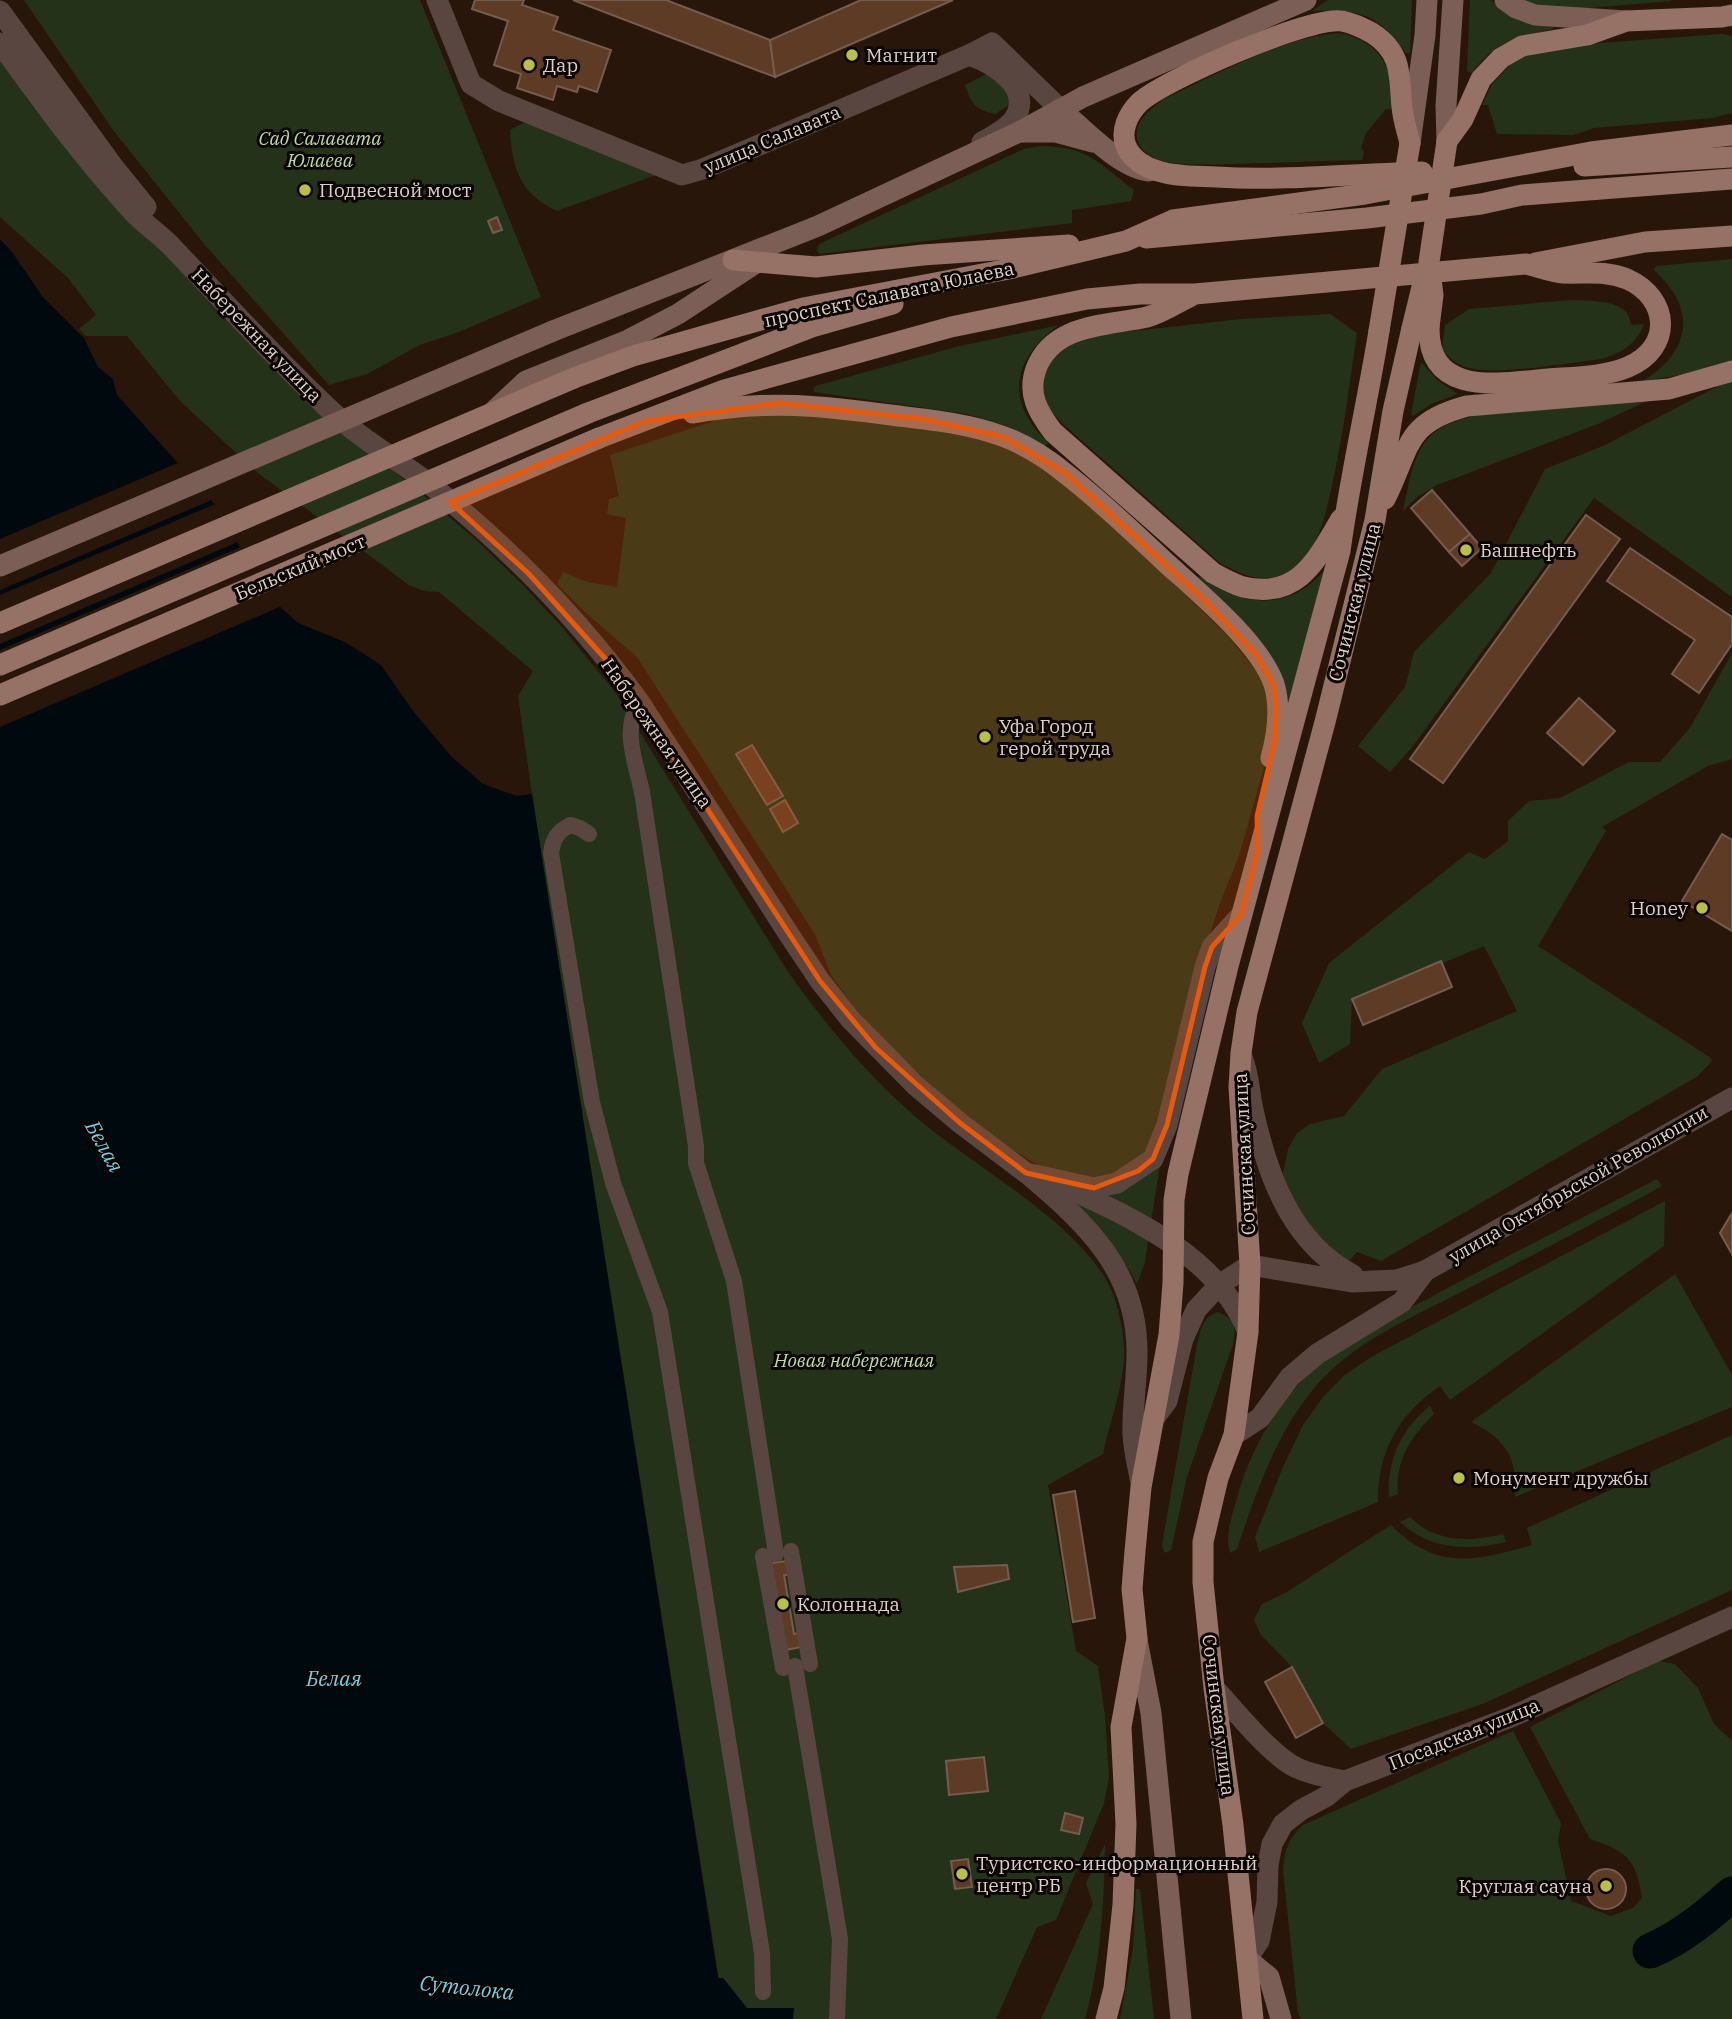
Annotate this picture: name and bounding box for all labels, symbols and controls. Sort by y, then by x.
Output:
place label: Магнит [866,43,937,67]
marker: Магнит [844,47,860,63]
place label: Дар [543,53,578,77]
marker: Дар [521,57,537,73]
street label: улица Салавата [700,99,844,179]
park label: Сад Салавата Юлаева [258,126,382,172]
place label: Подвесной мост [319,178,472,202]
marker: Подвесной мост [297,182,313,198]
street label: проспект Салавата Юлаева [762,256,1016,332]
street label: Набережная улица [187,263,327,407]
street label: Сочинская улица [1323,520,1385,684]
street label: Бельский мост [231,529,369,605]
place label: Башнефть [1480,538,1576,562]
marker: Башнефть [1458,542,1474,558]
street label: Набережная улица [596,653,718,813]
place label: Уфа Город герой труда [999,714,1111,760]
marker: Уфа Город герой труда [977,729,993,745]
place label: Honey [1630,896,1689,920]
marker: Honey [1694,900,1710,916]
street label: Сочинская улица [1228,1072,1260,1236]
street label: улица Октябрьской Революции [1444,1100,1712,1268]
water label: Белая [79,1114,131,1177]
park label: Новая набережная [773,1348,934,1372]
place label: Монумент дружбы [1473,1466,1649,1490]
marker: Монумент дружбы [1451,1470,1467,1486]
place label: Колоннада [797,1592,900,1616]
marker: Колоннада [775,1596,791,1612]
street label: Сочинская улица [1197,1633,1241,1797]
water label: Белая [305,1664,362,1692]
street label: Посадская улица [1385,1693,1543,1775]
place label: Туристско-информационный центр РБ [976,1851,1258,1897]
marker: Туристско-информационный центр РБ [954,1866,970,1882]
place label: Круглая сауна [1459,1874,1592,1898]
marker: Круглая сауна [1598,1878,1614,1894]
water label: Сутолока [418,1968,516,2006]

